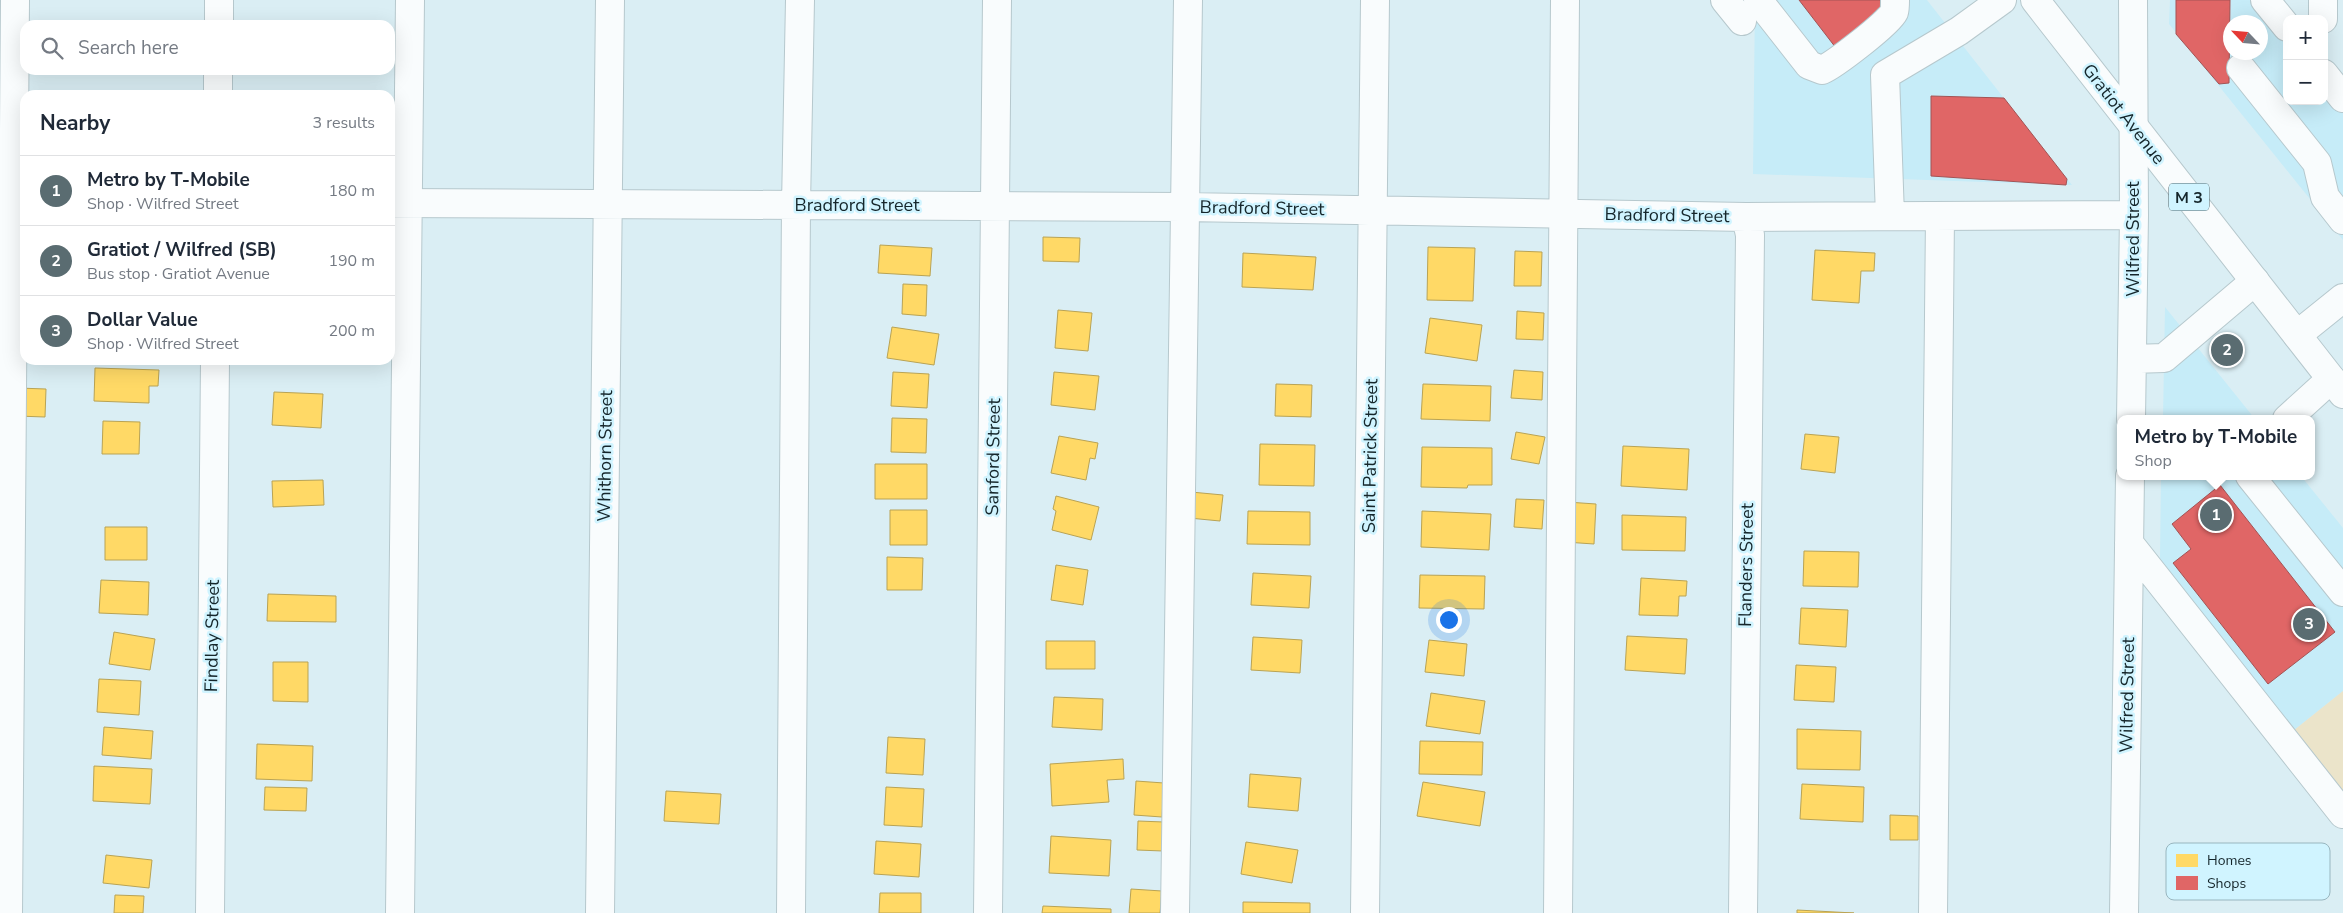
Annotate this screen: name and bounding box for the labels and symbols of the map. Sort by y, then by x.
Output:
north arrow [2223,15,2268,60]
street label: Gratiot Avenue [2077,59,2171,169]
street label: Wilfred Street [2121,181,2145,297]
road number: M 3 [2169,183,2209,210]
street label: Bradford Street [795,193,920,217]
street label: Bradford Street [1199,195,1325,221]
street label: Bradford Street [1604,202,1730,228]
pin: 2 [2211,331,2243,369]
street label: Saint Patrick Street [1357,378,1383,533]
street label: Whithorn Street [592,390,618,522]
street label: Sanford Street [980,398,1006,516]
pin: 1 [2200,496,2232,534]
street label: Flanders Street [1733,502,1759,627]
street label: Findlay Street [199,579,225,692]
pin: 3 [2293,605,2325,643]
your location [1436,607,1462,633]
street label: Wilfred Street [2114,636,2140,753]
legend [2166,843,2330,900]
text: Homes [2207,851,2252,870]
text: Shops [2207,874,2247,893]

